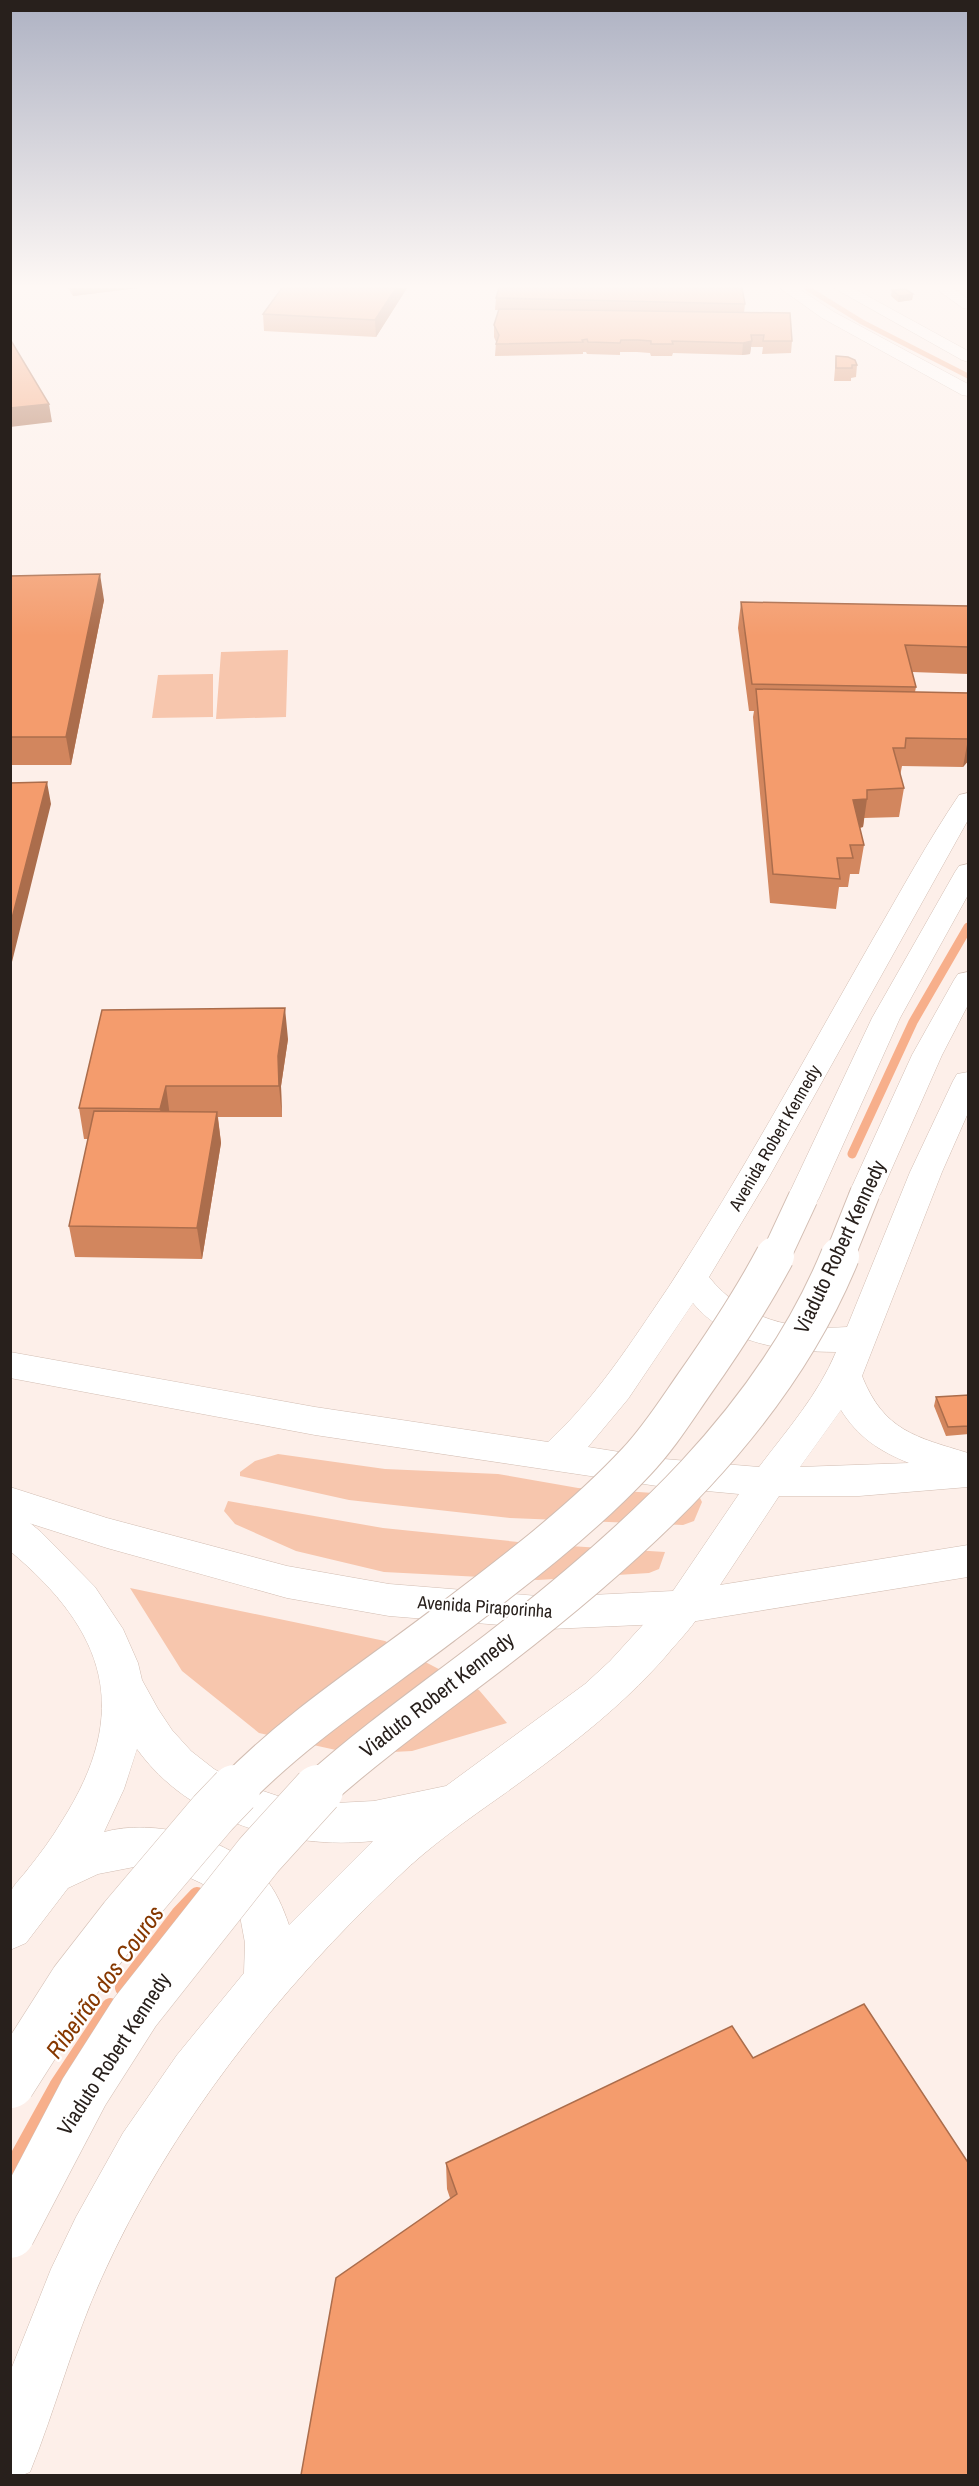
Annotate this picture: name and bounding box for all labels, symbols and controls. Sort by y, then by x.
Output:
street label: Avenida Robert Kennedy [722,1060,827,1216]
street label: Viaduto Robert Kennedy [787,1155,893,1338]
street label: Avenida Piraporinha [416,1589,553,1624]
street label: Viaduto Robert Kennedy [354,1625,520,1764]
water label: Ribeirão dos Couros [38,1898,171,2064]
street label: Viaduto Robert Kennedy [50,1967,177,2141]

